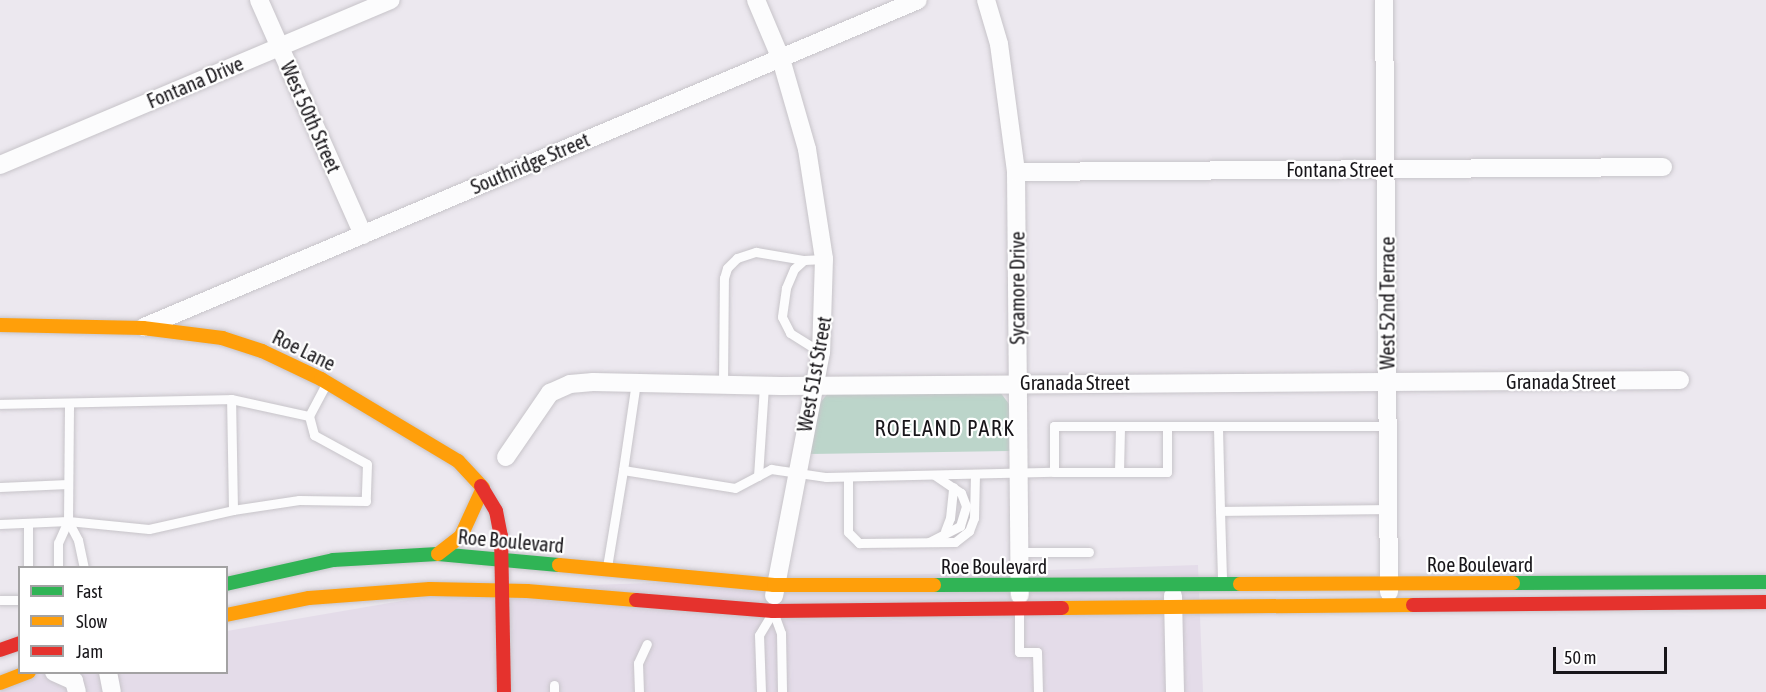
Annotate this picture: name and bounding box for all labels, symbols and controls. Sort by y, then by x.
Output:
street label: Fontana Drive [143,51,247,113]
street label: West 50th Street [276,58,346,176]
street label: Southridge Street [467,127,593,199]
street label: Fontana Street [1286,157,1394,181]
street label: Sycamore Drive [1005,231,1029,345]
street label: West 52nd Terrace [1375,236,1399,370]
street label: West 51st Street [792,314,836,434]
street label: Roe Lane [269,325,339,375]
street label: Granada Street [1506,369,1616,393]
street label: Granada Street [1020,370,1130,394]
district label: ROELAND PARK [874,416,1016,442]
street label: Roe Boulevard [457,524,565,558]
street label: Roe Boulevard [1427,552,1533,576]
street label: Roe Boulevard [941,554,1047,578]
legend [18,566,228,674]
text: Fast [76,581,103,602]
text: Slow [76,611,107,632]
scale bar [1556,635,1670,673]
text: Jam [76,641,103,662]
text: 50 m [1564,647,1596,668]

